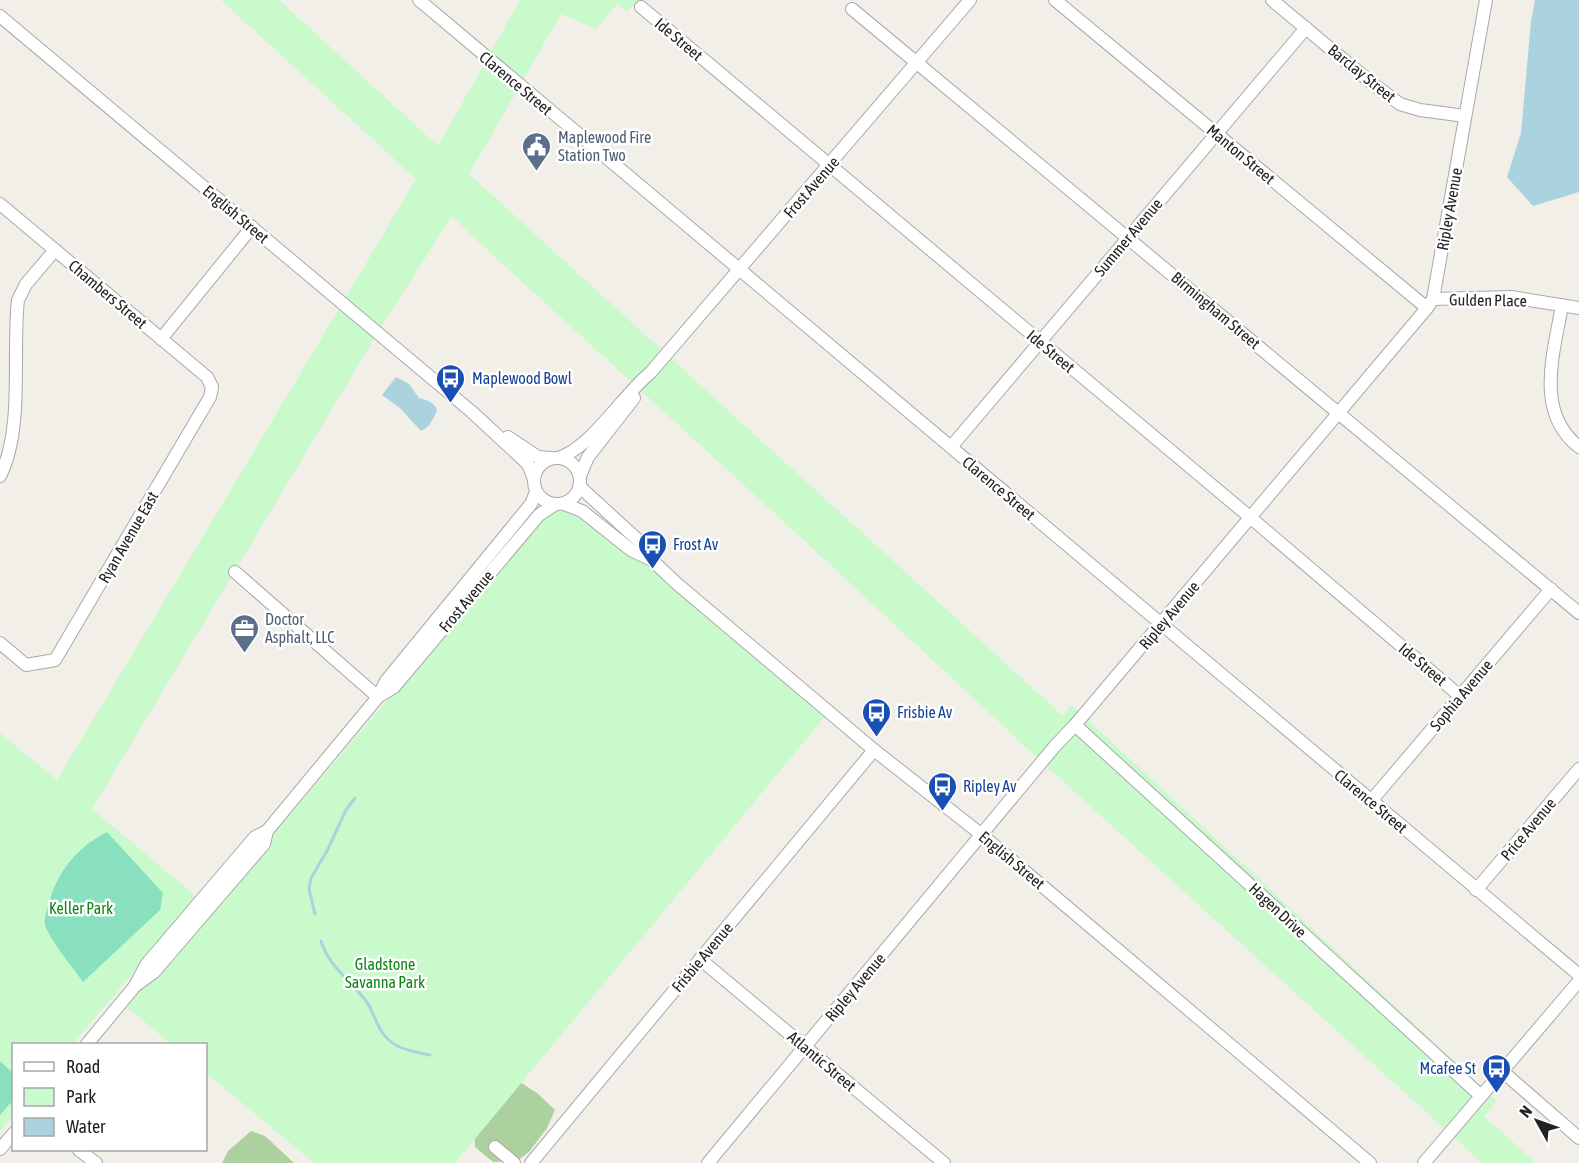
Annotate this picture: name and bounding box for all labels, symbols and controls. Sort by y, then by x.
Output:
street label: Ide Street [652,14,707,64]
street label: Barclay Street [1324,40,1400,107]
street label: Clarence Street [476,47,556,119]
street label: Manton Street [1203,120,1279,188]
place label: Maplewood Fire Station Two [558,128,651,164]
public building icon: Maplewood Fire Station Two [521,130,553,172]
street label: Frost Avenue [780,153,842,221]
street label: Ripley Avenue [1433,166,1466,252]
street label: English Street [199,181,273,248]
street label: Summer Avenue [1090,194,1166,280]
street label: Chambers Street [65,256,151,332]
street label: Birmingham Street [1167,268,1264,353]
street label: Gulden Place [1449,290,1527,310]
street label: Ide Street [1024,326,1079,376]
bus stop icon: Maplewood Bowl [435,362,467,404]
place label: Maplewood Bowl [472,369,573,388]
street label: Clarence Street [959,452,1039,524]
street label: Ryan Avenue East [94,488,163,587]
bus stop icon: Frost Av [636,528,668,570]
place label: Frost Av [673,535,719,553]
street label: Frost Avenue [435,566,497,636]
street label: Ripley Avenue [1135,577,1204,653]
place label: Doctor Asphalt, LLC [265,610,334,647]
office icon: Doctor Asphalt, LLC [228,612,260,654]
street label: Ide Street [1396,639,1451,689]
street label: Sophia Avenue [1426,656,1497,735]
bus stop icon: Frisbie Av [860,696,892,738]
place label: Frisbie Av [897,703,953,721]
street label: Clarence Street [1331,765,1411,837]
bus stop icon: Ripley Av [926,770,958,812]
place label: Ripley Av [963,777,1017,796]
street label: Price Avenue [1497,794,1559,864]
street label: English Street [975,827,1049,894]
street label: Hagen Drive [1245,879,1310,942]
park label: Keller Park [49,899,113,917]
street label: Frisbie Avenue [668,919,736,995]
street label: Ripley Avenue [821,949,890,1025]
park label: Gladstone Savanna Park [345,955,425,991]
street label: Atlantic Street [784,1027,860,1095]
legend [12,1043,207,1151]
bus stop icon: Mcafee St [1481,1052,1513,1094]
text: Road [66,1056,100,1077]
place label: Mcafee St [1420,1059,1476,1077]
text: Park [66,1086,96,1107]
north arrow [1507,1091,1567,1151]
text: N [1516,1102,1535,1121]
text: Water [66,1116,106,1137]

